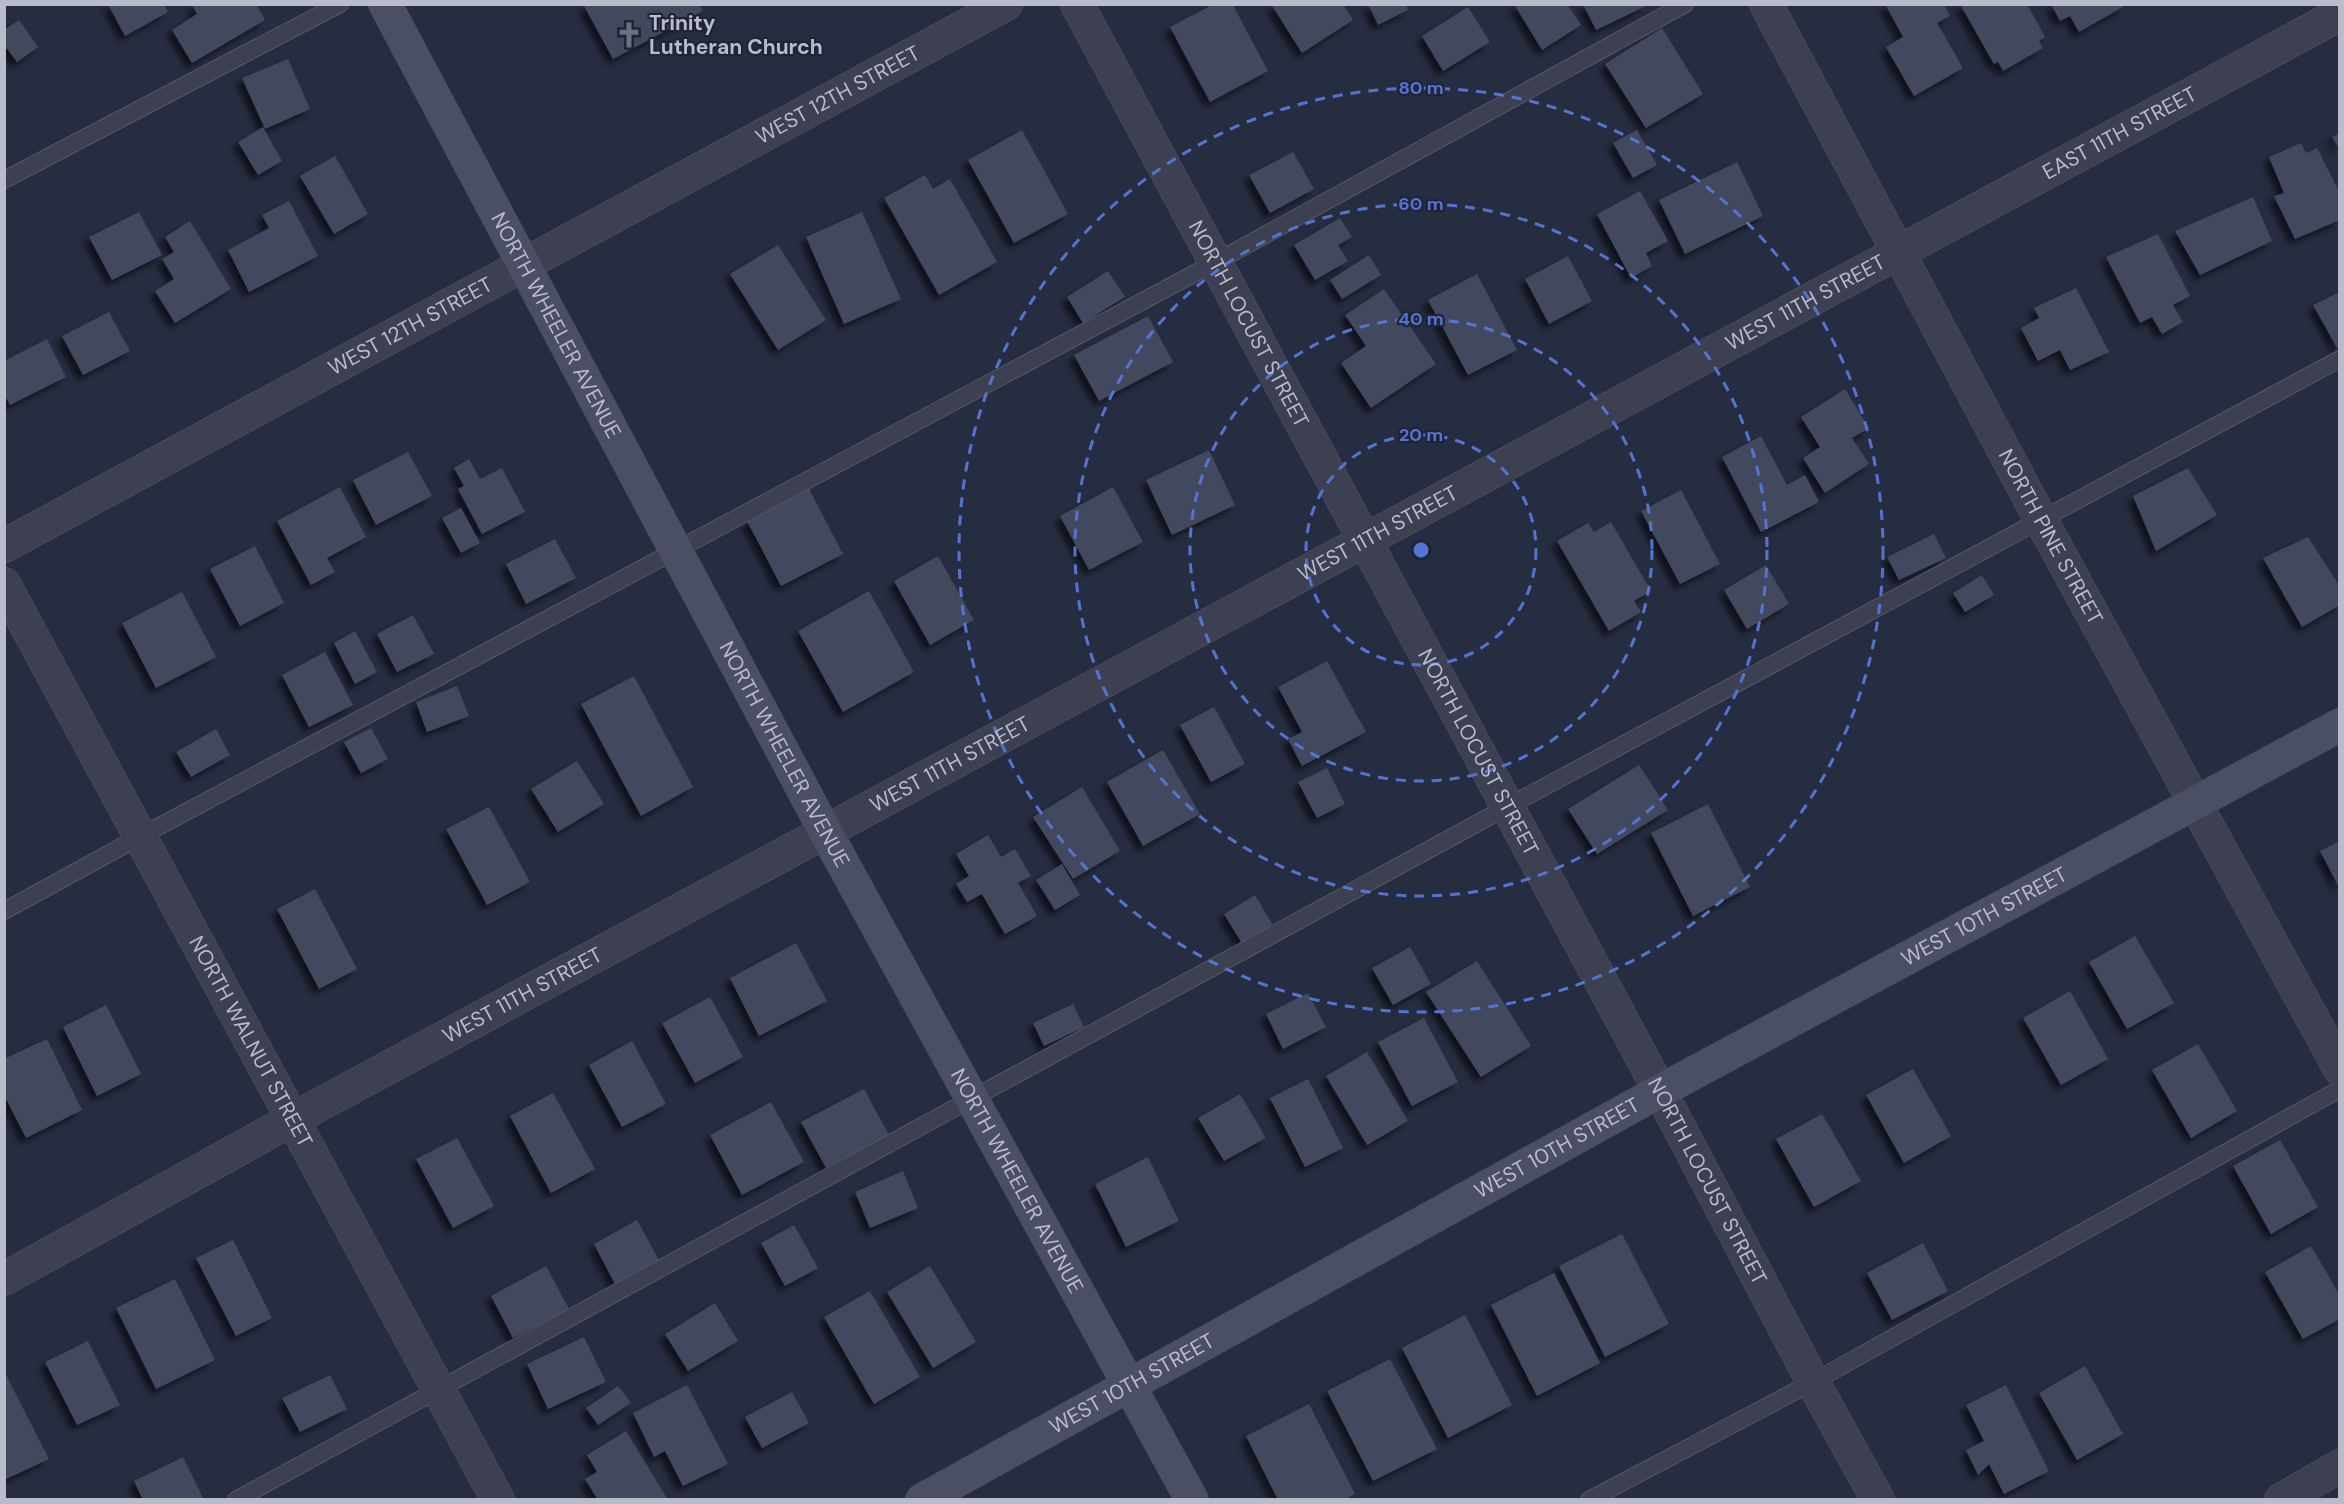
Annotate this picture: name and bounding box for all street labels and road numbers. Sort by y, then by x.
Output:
street label: WEST 12TH STREET [751,39,925,151]
street label: EAST 11TH STREET [2037,80,2202,186]
street label: NORTH WHEELER AVENUE [484,207,628,443]
street label: NORTH LOCUST STREET [1182,216,1316,432]
street label: WEST 11TH STREET [1720,248,1890,357]
street label: WEST 12TH STREET [323,270,498,382]
street label: NORTH PINE STREET [1992,444,2109,630]
street label: WEST 11TH STREET [1293,479,1463,588]
street label: NORTH WHEELER AVENUE [713,636,856,872]
street label: NORTH LOCUST STREET [1411,644,1545,861]
street label: WEST 11TH STREET [865,710,1035,819]
street label: WEST 10TH STREET [1896,860,2072,973]
street label: NORTH WALNUT STREET [182,931,319,1152]
street label: WEST 11TH STREET [437,941,607,1050]
street label: NORTH WHEELER AVENUE [944,1064,1090,1298]
street label: NORTH LOCUST STREET [1641,1072,1773,1290]
street label: WEST 10TH STREET [1469,1091,1645,1205]
street label: WEST 10TH STREET [1044,1327,1220,1441]

